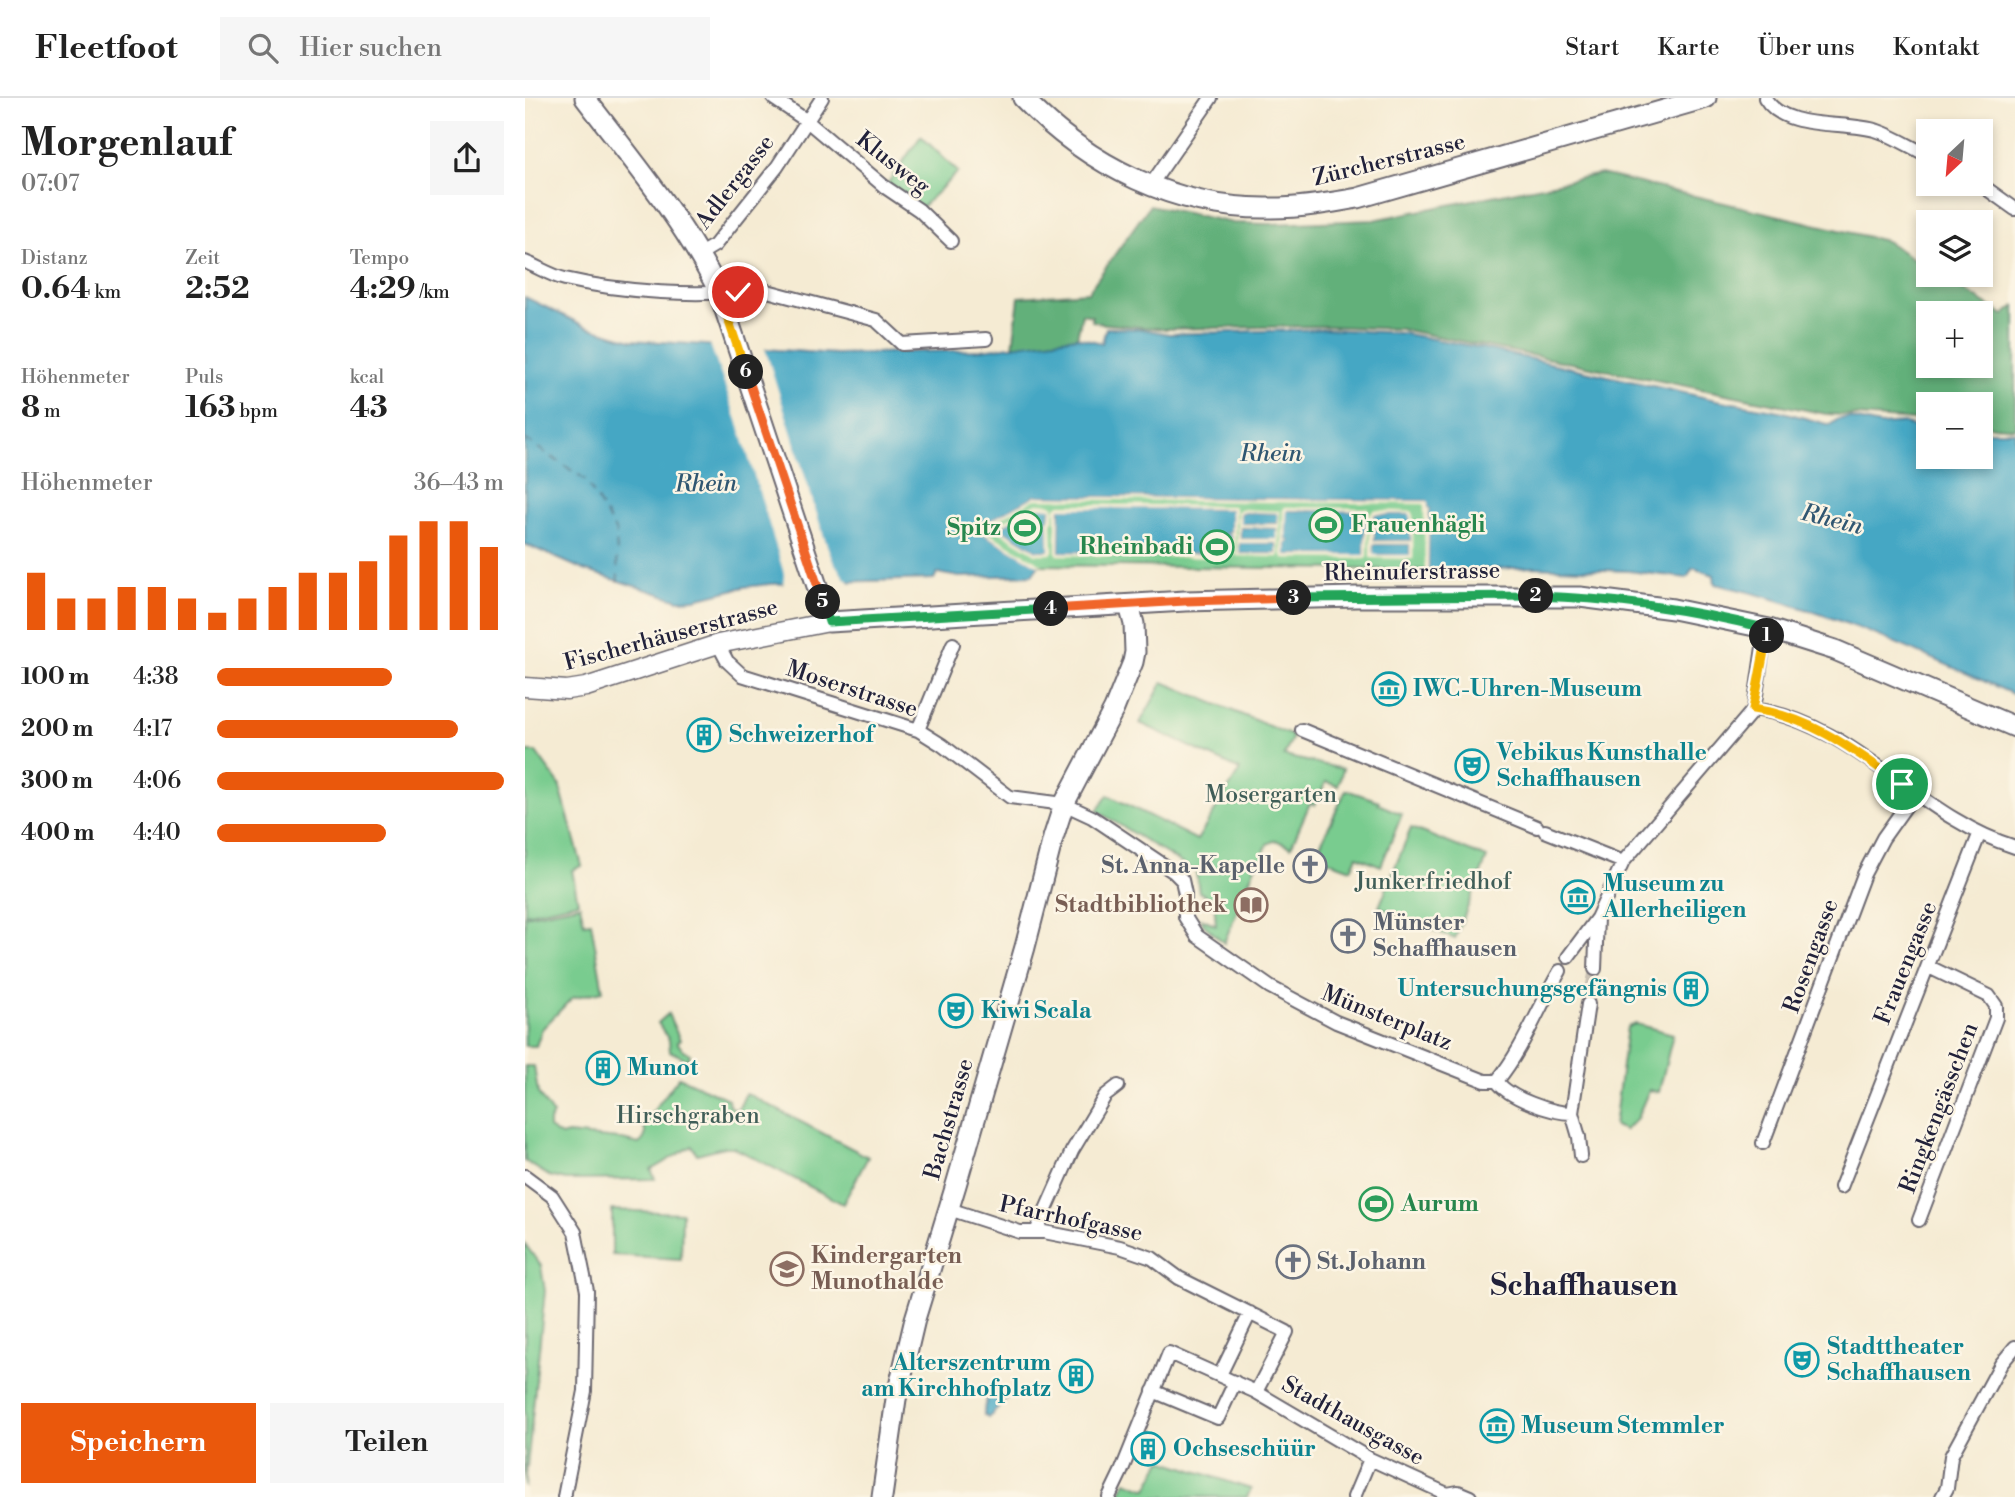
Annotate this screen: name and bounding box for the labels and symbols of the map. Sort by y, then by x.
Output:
north arrow [1916,119,1993,196]
street label: Klusweg [850,125,936,201]
street label: Zürcherstrasse [1310,128,1468,192]
street label: Adlergasse [689,129,780,236]
pin [708,262,768,322]
pin: 6 [729,354,763,390]
water label: Rhein [1239,439,1303,469]
water label: Rhein [674,468,738,500]
water label: Rhein [1797,498,1866,542]
sports icon: Frauenhägli [1307,506,1345,544]
sports icon: Spitz [1006,509,1044,547]
place label: Frauenhägli [1351,511,1485,539]
place label: Spitz [947,514,1001,542]
sports icon: Rheinbadi [1198,528,1236,566]
place label: Rheinbadi [1079,533,1193,561]
street label: Rheinuferstrasse [1323,556,1501,588]
pin: 2 [1518,578,1553,614]
pin: 3 [1277,580,1311,616]
pin: 5 [805,584,841,620]
pin: 4 [1033,592,1069,626]
street label: Fischerhäuserstrasse [561,593,781,677]
pin: 1 [1749,618,1785,654]
street label: Moserstrasse [783,655,921,723]
museum icon: IWC-Uhren-Museum [1370,670,1408,708]
place label: IWC-Uhren-Museum [1413,675,1642,703]
building icon: Schweizerhof [685,716,723,754]
place label: Schweizerhof [729,721,877,749]
place label: Vebikus Kunsthalle Schaffhausen [1496,739,1707,793]
theatre icon: Vebikus Kunsthalle Schaffhausen [1453,747,1491,785]
pin [1872,754,1932,814]
park label: Mosergarten [1205,781,1337,809]
church icon: St. Anna-Kapelle [1291,847,1329,885]
place label: St. Anna-Kapelle [1101,852,1285,880]
park label: Junkerfriedhof [1354,868,1513,896]
place label: Museum zu Allerheiligen [1602,870,1746,924]
museum icon: Museum zu Allerheiligen [1559,878,1597,916]
library icon: Stadtbibliothek [1232,886,1270,924]
place label: Stadtbibliothek [1055,891,1228,919]
street label: Rosengasse [1777,895,1845,1017]
street label: Frauengasse [1869,897,1943,1029]
place label: Münster Schaffhausen [1373,909,1517,963]
church icon: Münster Schaffhausen [1329,917,1367,955]
building icon: Untersuchungsgefängnis [1672,970,1710,1008]
place label: Untersuchungsgefängnis [1397,975,1667,1003]
street label: Münsterplatz [1318,979,1456,1057]
theatre icon: Kiwi Scala [937,992,975,1030]
place label: Kiwi Scala [981,997,1092,1025]
street label: Ringkengässchen [1894,1019,1984,1197]
building icon: Munot [584,1049,622,1087]
place label: Munot [627,1054,699,1082]
street label: Bachstrasse [918,1055,980,1184]
park label: Hirschgraben [616,1102,760,1130]
sports icon: Aurum [1357,1185,1395,1223]
street label: Pfarrhofgasse [997,1190,1145,1248]
place label: Aurum [1400,1190,1479,1218]
place label: Kindergarten Munothalde [811,1242,962,1296]
church icon: St. Johann [1274,1243,1312,1281]
place label: St. Johann [1317,1248,1426,1276]
school or university icon: Kindergarten Munothalde [768,1250,806,1288]
district label: Schaffhausen [1490,1267,1678,1305]
place label: Stadttheater Schaffhausen [1827,1333,1971,1387]
theatre icon: Stadttheater Schaffhausen [1783,1341,1821,1379]
place label: Alterszentrum am Kirchhofplatz [861,1349,1051,1403]
building icon: Alterszentrum am Kirchhofplatz [1057,1357,1095,1395]
street label: Stadthausgasse [1277,1370,1429,1472]
museum icon: Museum Stemmler [1478,1407,1516,1445]
place label: Museum Stemmler [1521,1412,1725,1440]
building icon: Ochseschüür [1129,1430,1167,1468]
place label: Ochseschüür [1173,1435,1316,1463]

